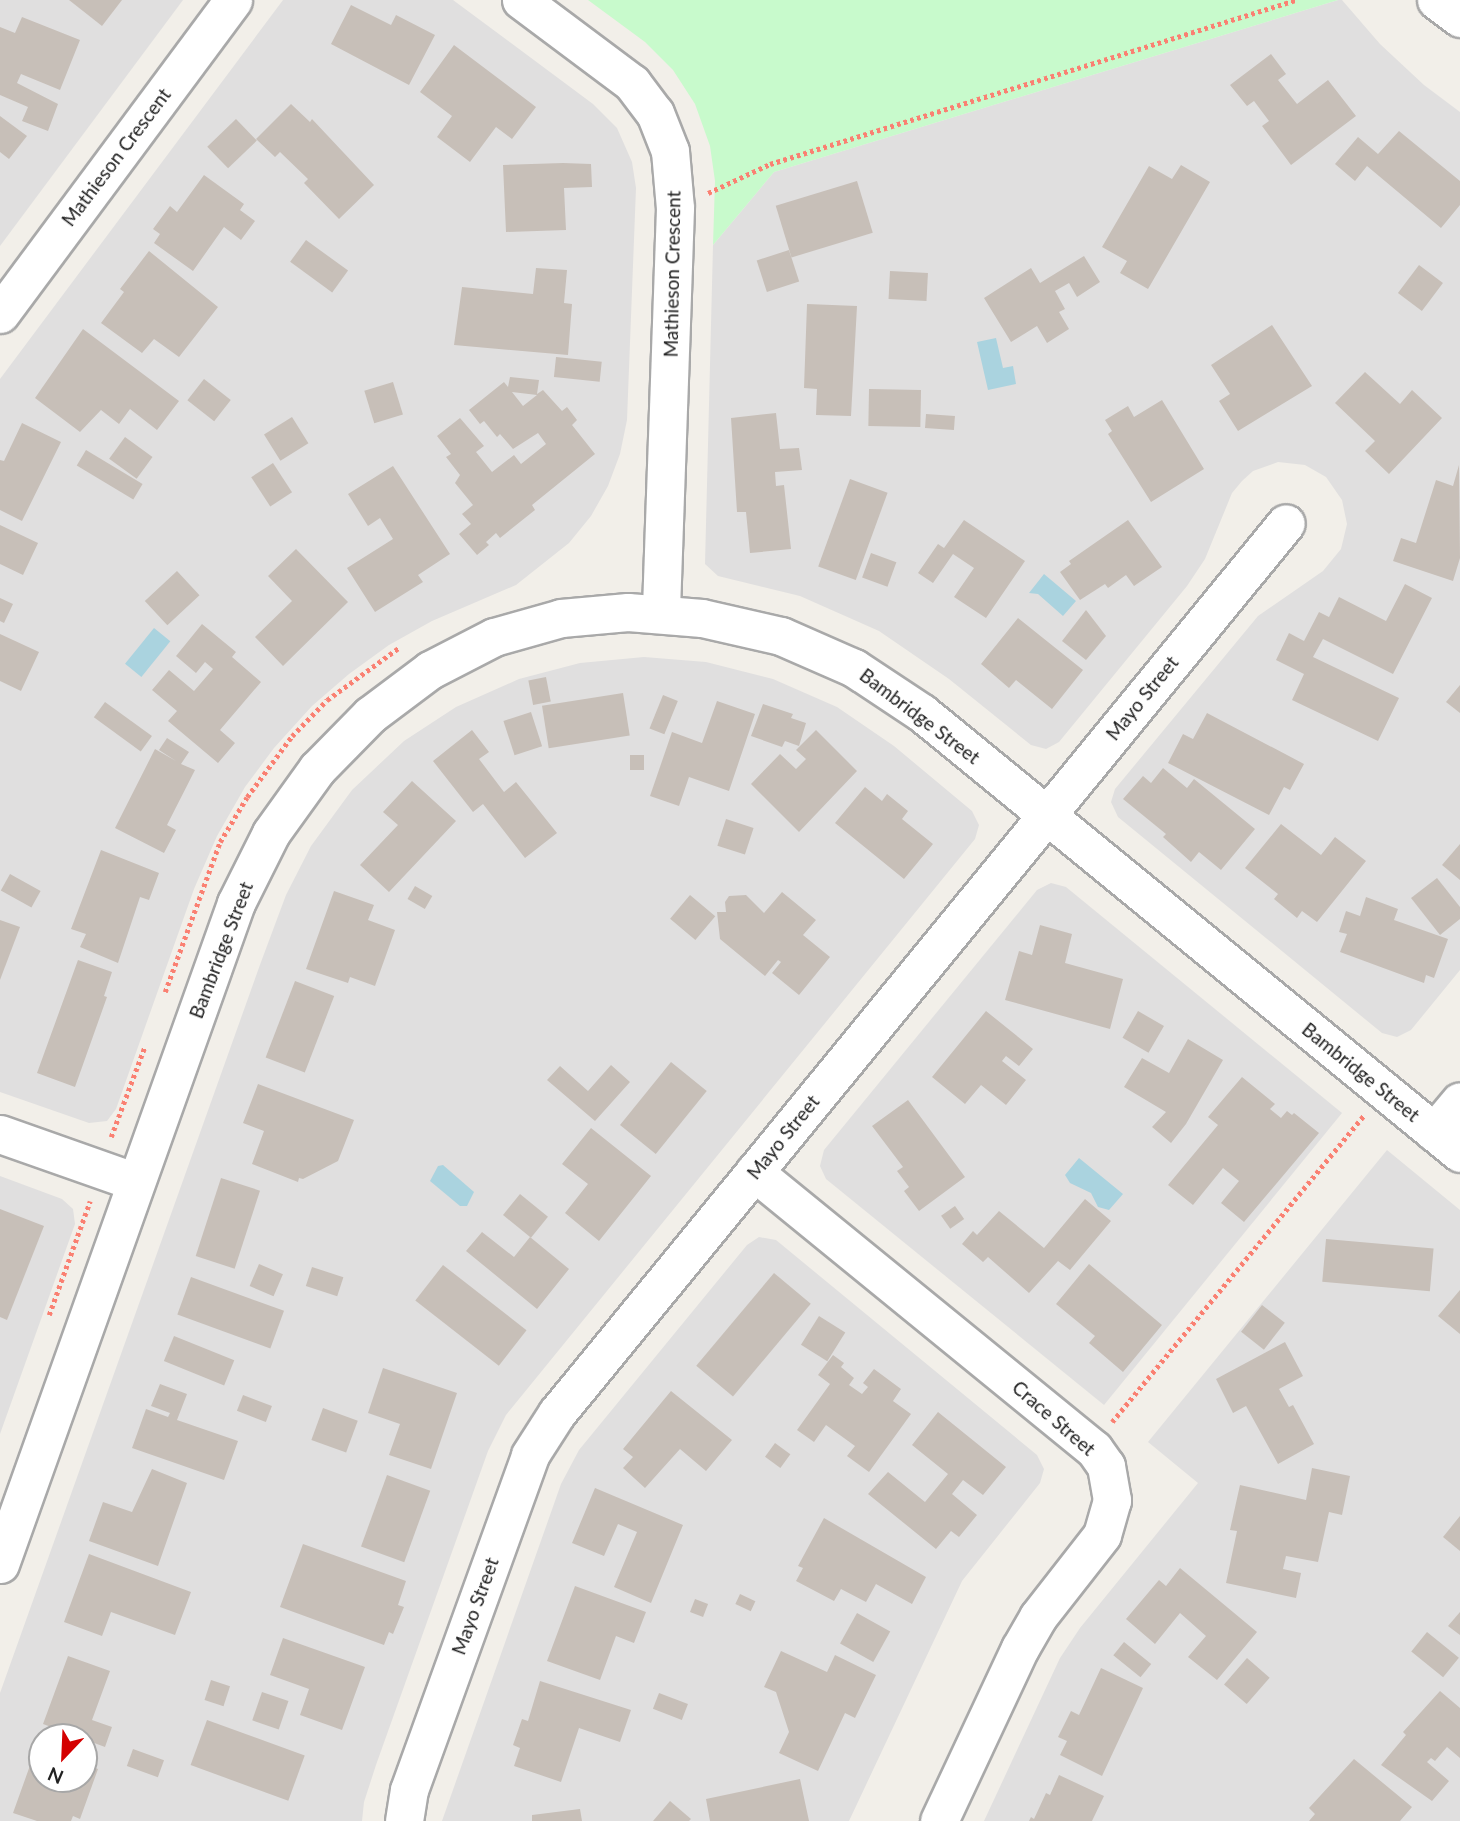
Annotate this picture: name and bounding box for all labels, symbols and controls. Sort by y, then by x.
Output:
street label: Mathieson Crescent [57,84,175,230]
street label: Mathieson Crescent [659,190,685,358]
street label: Mayo Street [1101,651,1183,745]
street label: Bambridge Street [855,663,985,769]
street label: Bambridge Street [184,878,258,1022]
street label: Bambridge Street [1298,1018,1424,1126]
street label: Mayo Street [742,1090,824,1184]
street label: Crace Street [1008,1376,1100,1460]
street label: Mayo Street [447,1554,503,1658]
north arrow [28,1723,98,1793]
text: N [44,1763,67,1789]

